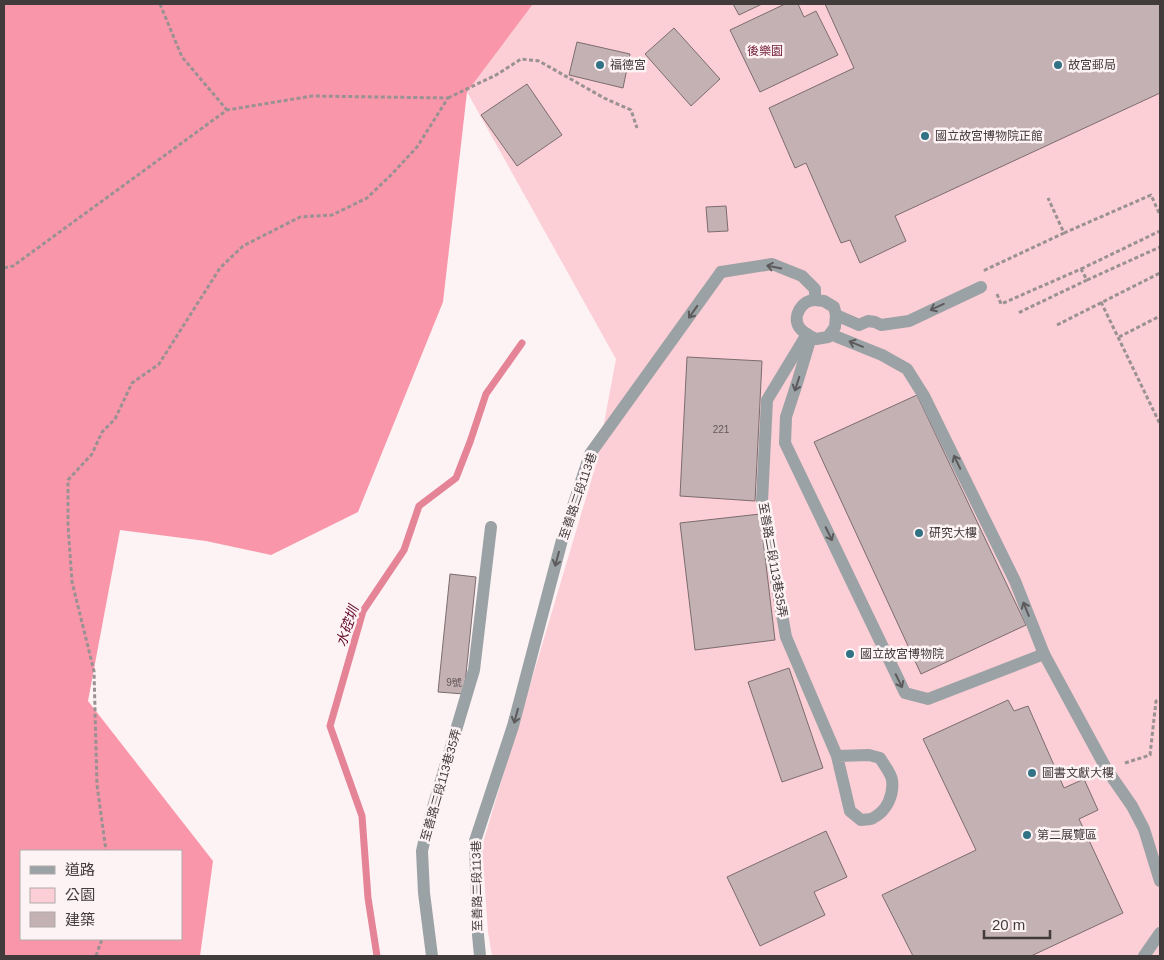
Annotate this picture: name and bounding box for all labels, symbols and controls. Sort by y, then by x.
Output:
park label: 後樂園 [747,44,783,58]
place label: 福德宮 [610,58,646,72]
place label: 故宮郵局 [1068,58,1116,72]
marker: 福德宮 [594,59,606,71]
marker: 故宮郵局 [1052,59,1064,71]
place label: 國立故宮博物院正館 [935,129,1043,143]
marker: 國立故宮博物院正館 [919,130,931,142]
one-way arrow [766,261,782,271]
one-way arrow [930,303,945,313]
one-way arrow [688,305,698,319]
one-way arrow [849,339,864,349]
one-way arrow [792,375,801,391]
house number: 221 [713,424,730,435]
street label: 至善路二段113巷 [557,451,599,541]
one-way arrow [951,455,961,470]
street label: 至善路二段113巷35弄 [756,501,790,619]
one-way arrow [825,526,834,541]
place label: 研究大樓 [929,526,977,540]
marker: 研究大樓 [913,527,925,539]
one-way arrow [552,551,561,567]
water label: 水硿圳 [333,602,362,648]
one-way arrow [1021,602,1030,617]
place label: 國立故宮博物院 [860,647,944,661]
marker: 國立故宮博物院 [844,648,856,660]
one-way arrow [895,673,905,688]
house number: 9號 [446,677,462,688]
one-way arrow [511,708,520,724]
street label: 至善路二段113巷35弄 [418,727,464,843]
place label: 圖書文獻大樓 [1042,766,1114,780]
marker: 圖書文獻大樓 [1026,767,1038,779]
place label: 第二展覽區 [1037,828,1097,842]
marker: 第二展覽區 [1021,829,1033,841]
street label: 至善路二段113巷 [469,840,485,932]
legend [20,850,182,940]
text: 道路 [65,861,95,878]
text: 公園 [65,886,95,903]
scale bar [984,908,1050,940]
text: 建築 [65,911,95,928]
text: 20 m [992,916,1025,933]

